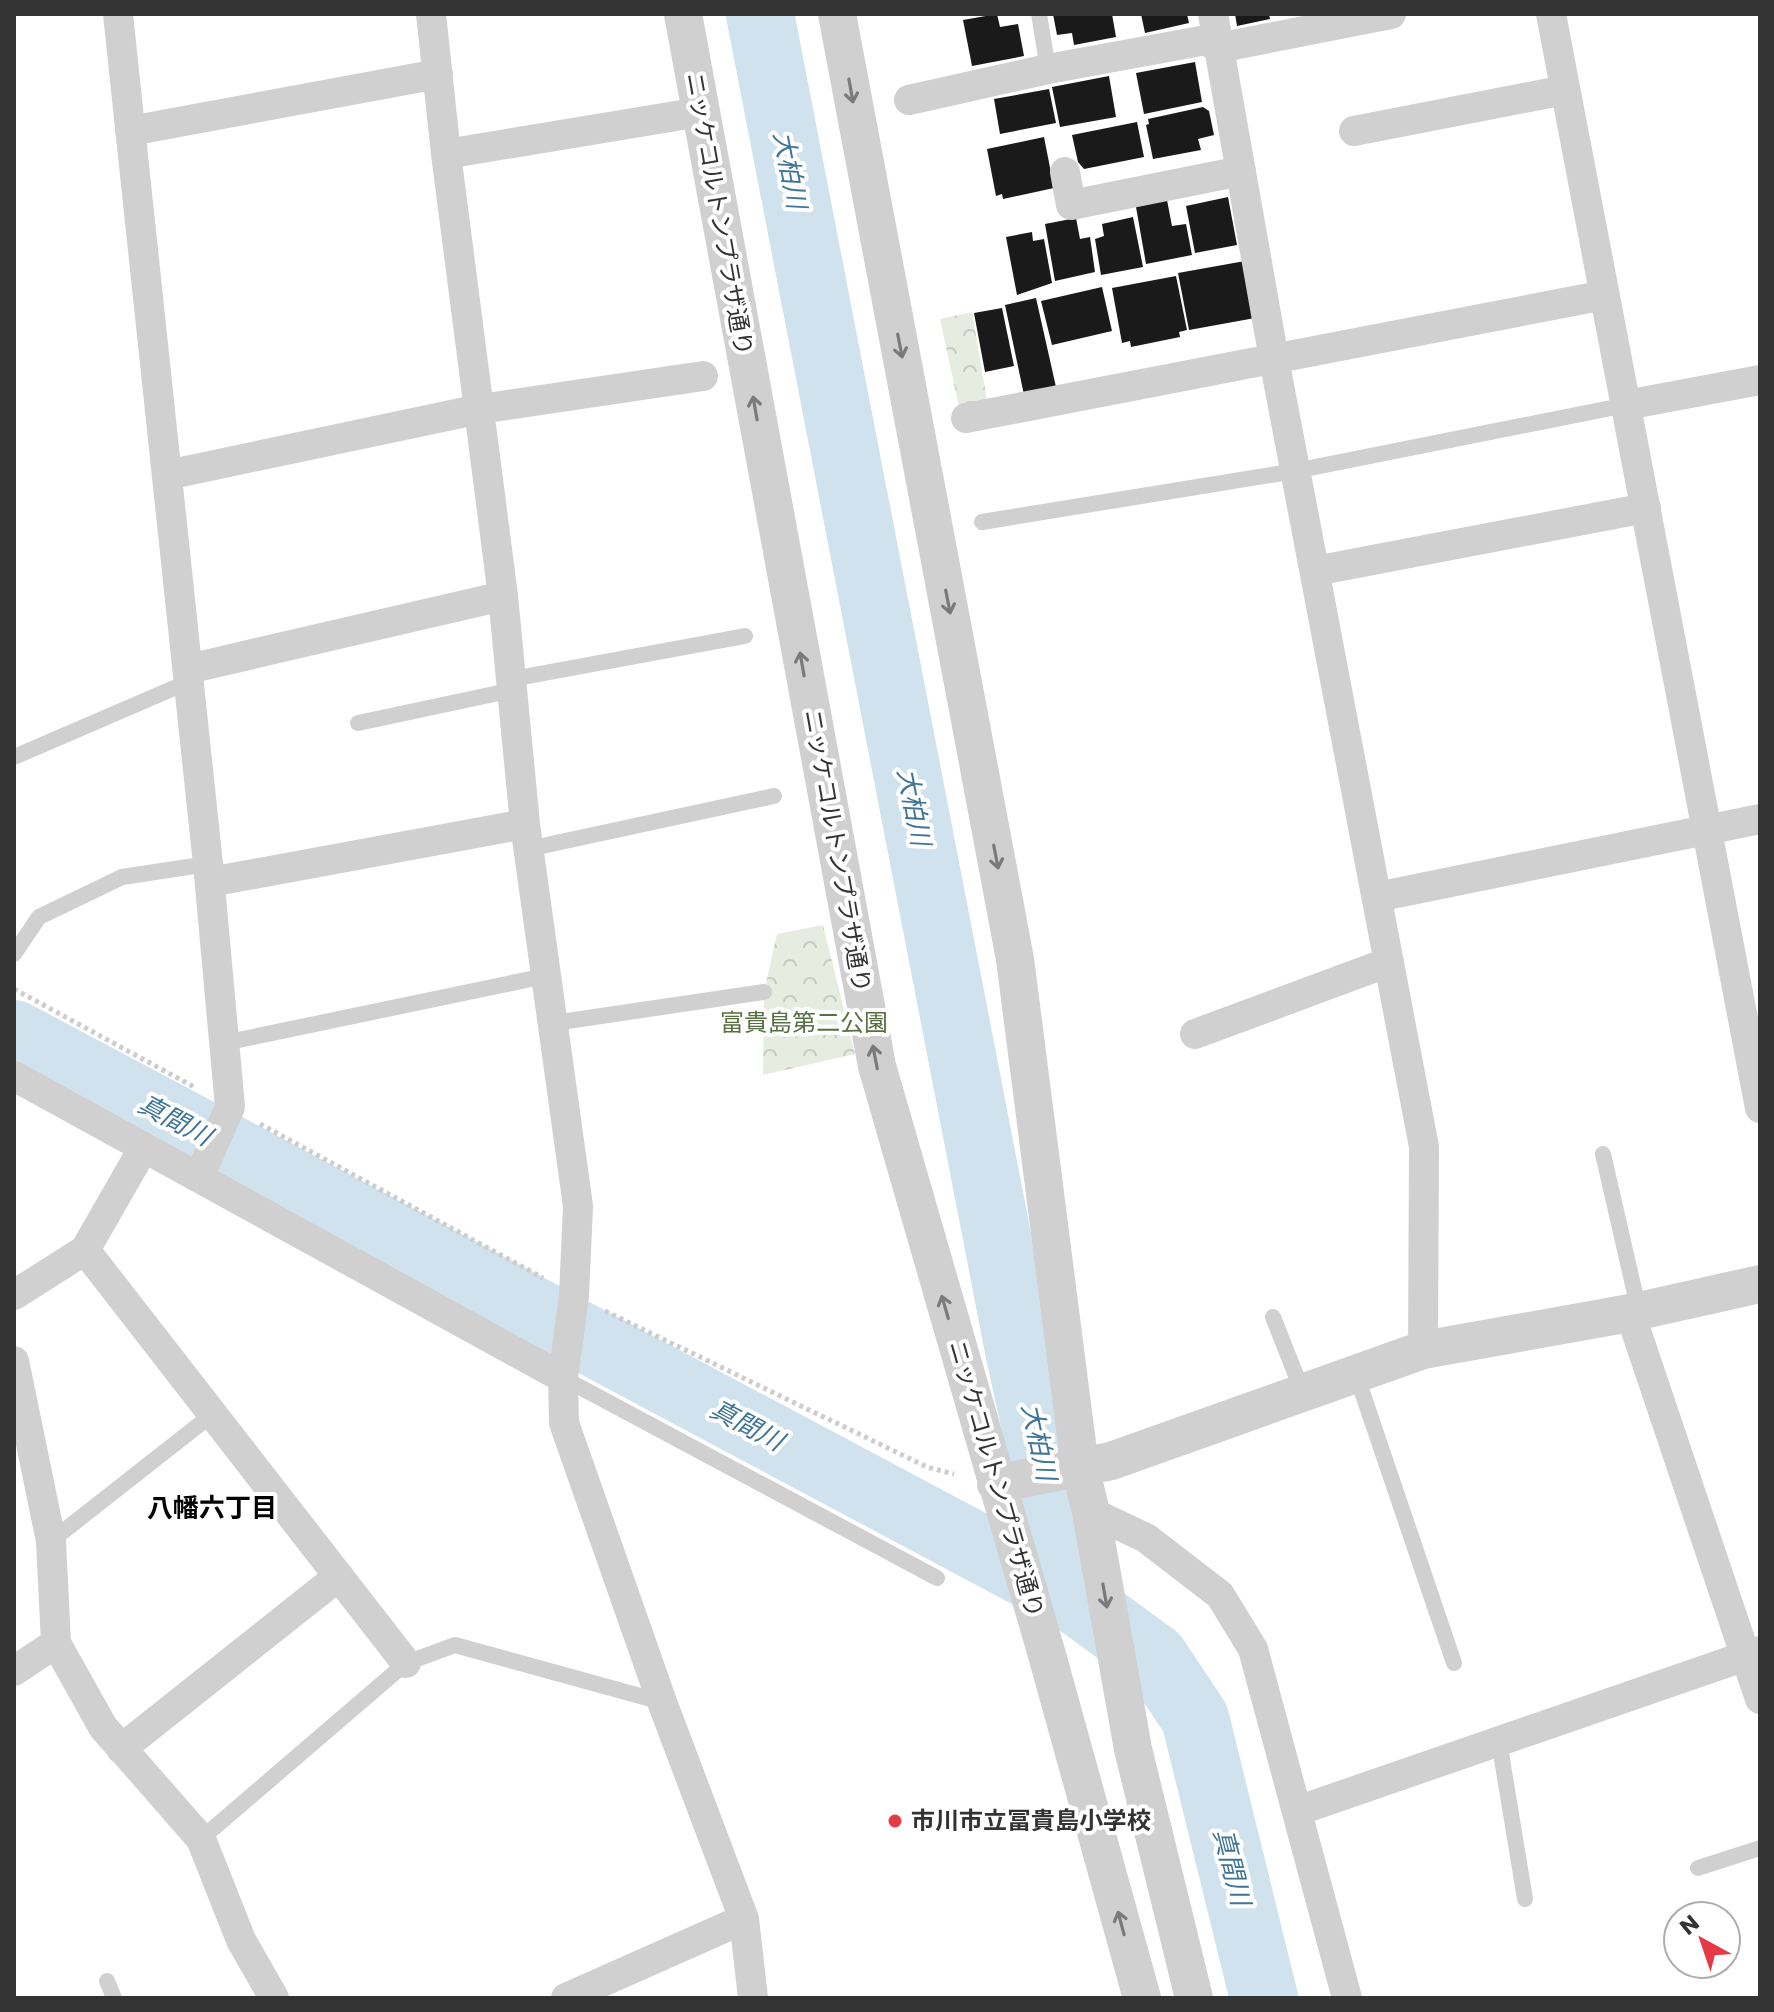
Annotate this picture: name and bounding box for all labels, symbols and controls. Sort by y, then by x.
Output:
street label: ニッケコルトンプラザ通り [678,70,761,358]
one-way arrow [845,77,860,103]
water label: 大柏川 [765,128,816,215]
one-way arrow [894,333,909,358]
one-way arrow [747,396,762,421]
one-way arrow [942,588,957,614]
one-way arrow [794,651,809,677]
street label: ニッケコルトンプラザ通り [796,707,879,995]
water label: 大柏川 [889,765,940,852]
one-way arrow [989,844,1004,869]
park label: 富貴島第二公園 [720,1006,888,1039]
one-way arrow [867,1045,882,1070]
water label: 真間川 [132,1086,221,1156]
one-way arrow [937,1295,952,1321]
street label: ニッケコルトンプラザ通り [941,1336,1052,1621]
water label: 真間川 [704,1391,793,1461]
water label: 大柏川 [1013,1400,1065,1487]
district label: 八幡六丁目 [147,1490,277,1526]
one-way arrow [1099,1582,1114,1608]
place label: 市川市立冨貴島小学校 [911,1804,1151,1837]
marker: 市川市立冨貴島小学校 [886,1812,904,1830]
water label: 真間川 [1205,1825,1260,1912]
north arrow [1662,1900,1742,1980]
text: N [1673,1908,1706,1942]
one-way arrow [1113,1910,1128,1936]

